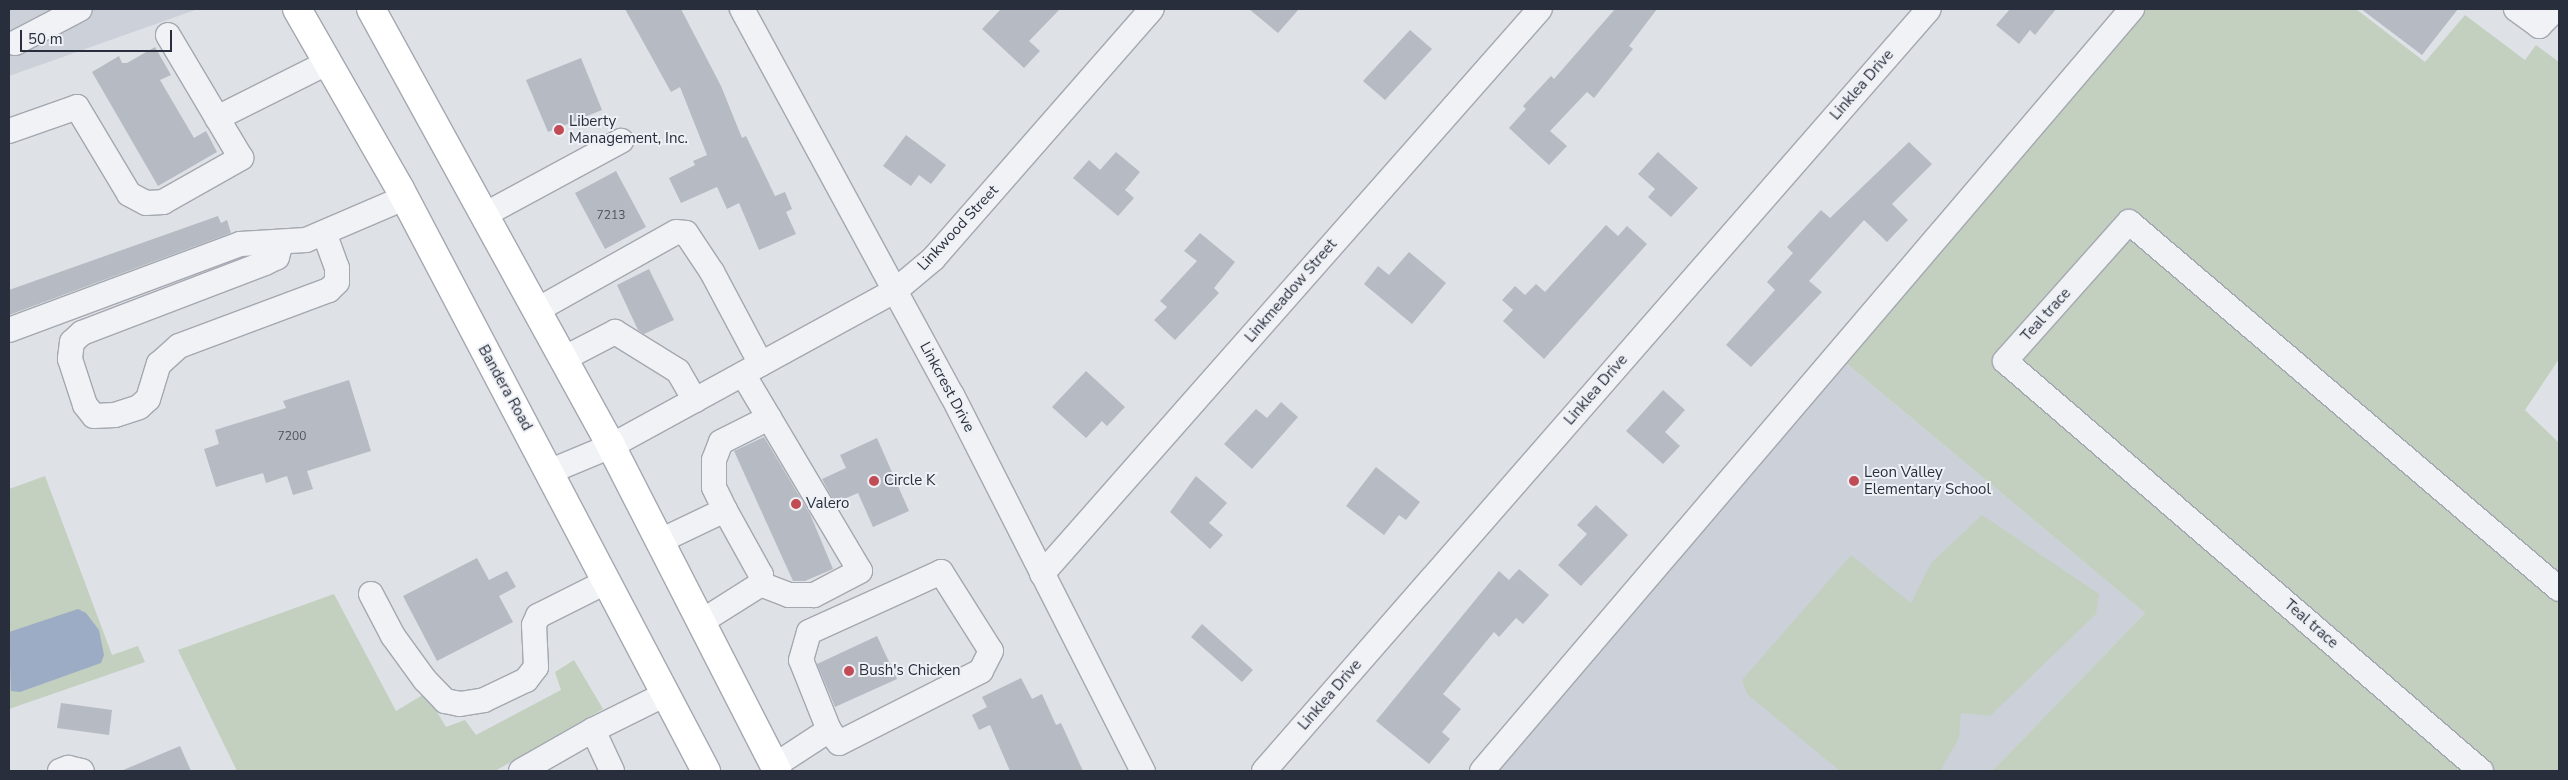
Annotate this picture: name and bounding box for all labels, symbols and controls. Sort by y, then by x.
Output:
scale bar [22,20,175,52]
text: 50 m [28,29,63,49]
street label: Linklea Drive [1827,46,1897,124]
place label: Liberty Management, Inc. [569,112,688,147]
marker: Liberty Management, Inc. [553,124,565,136]
street label: Linkwood Street [914,182,1002,274]
house number: 7213 [597,209,625,223]
street label: Linkmeadow Street [1241,236,1341,346]
street label: Teal trace [2017,285,2075,345]
street label: Linkcrest Drive [916,339,978,435]
street label: Bandera Road [474,342,536,434]
street label: Linklea Drive [1561,351,1631,429]
house number: 7200 [278,430,306,444]
place label: Leon Valley Elementary School [1864,463,1991,498]
place label: Circle K [884,472,935,490]
marker: Circle K [868,475,880,487]
marker: Leon Valley Elementary School [1848,475,1860,487]
place label: Valero [806,495,849,513]
marker: Valero [790,498,802,510]
street label: Teal trace [2280,596,2342,652]
street label: Linklea Drive [1295,656,1365,734]
place label: Bush's Chicken [859,662,961,680]
marker: Bush's Chicken [843,665,855,677]

